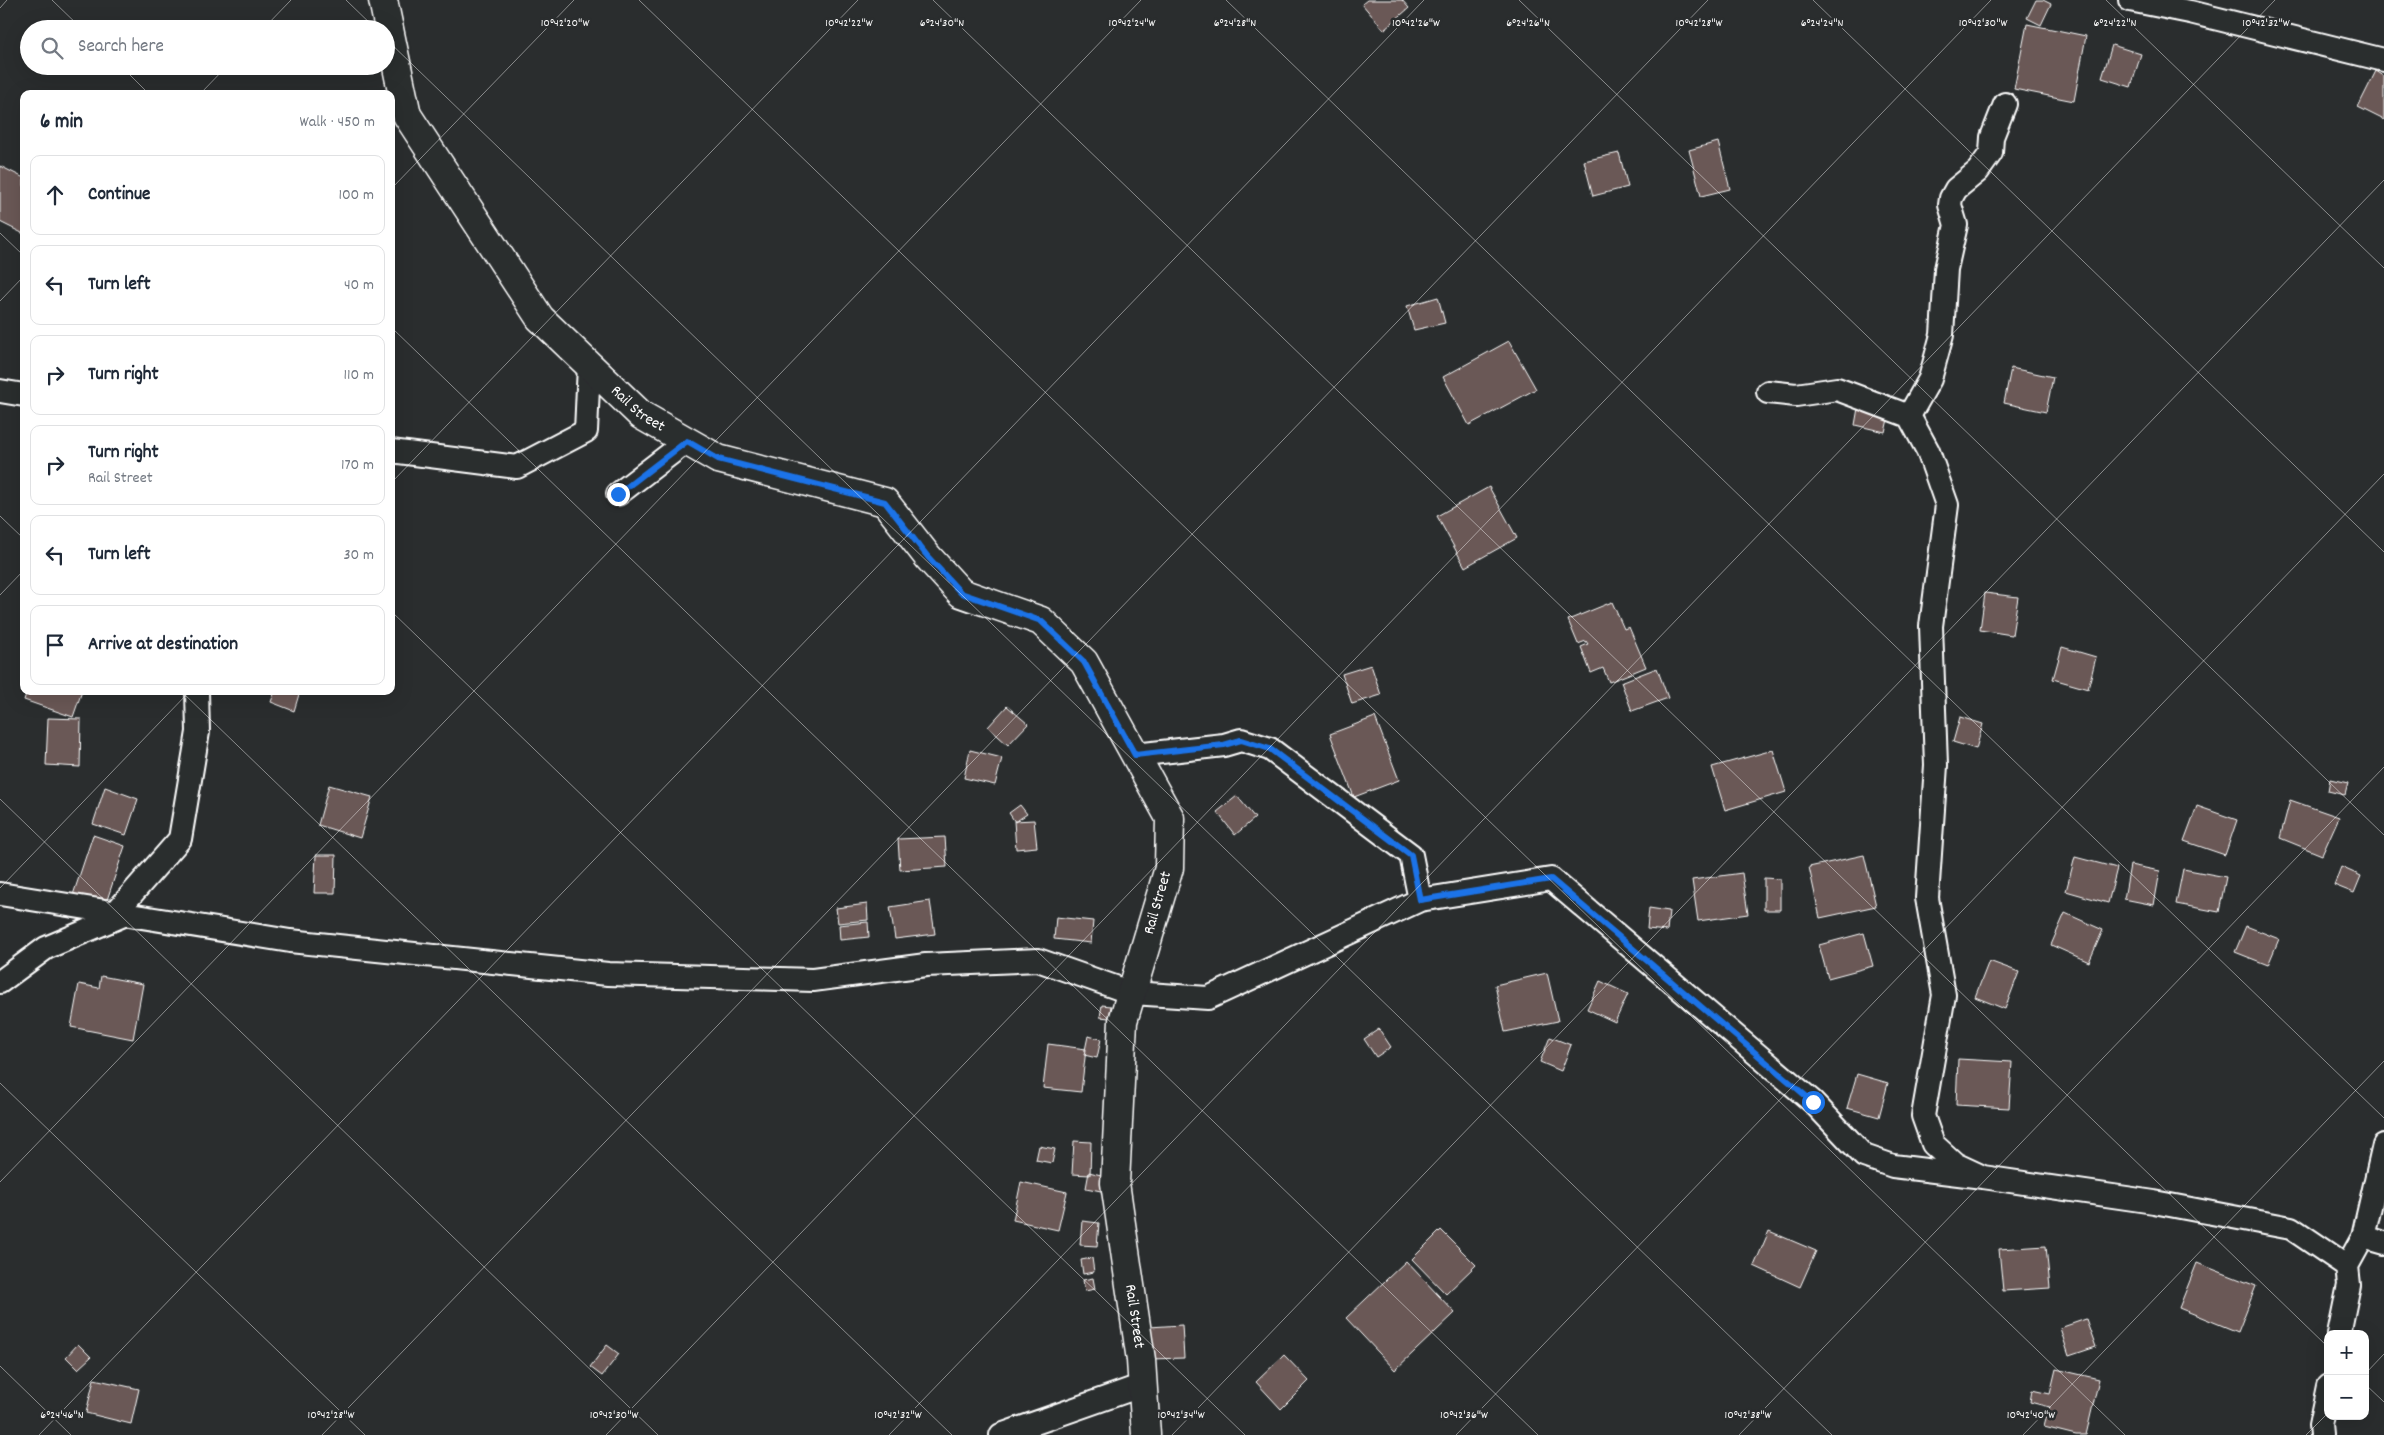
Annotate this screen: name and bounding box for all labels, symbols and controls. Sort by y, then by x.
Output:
text: 10°42'20"W [541,15,589,32]
text: 10°42'22"W [825,15,873,32]
text: 6°24'30"N [920,15,964,32]
text: 10°42'24"W [1109,15,1156,32]
text: 6°24'28"N [1214,15,1256,32]
text: 10°42'26"W [1392,15,1440,32]
text: 6°24'26"N [1506,15,1550,32]
text: 10°42'28"W [1676,15,1723,32]
text: 6°24'24"N [1801,15,1843,32]
text: 10°42'30"W [1959,15,2007,32]
text: 6°24'22"N [2093,15,2137,32]
text: 10°42'32"W [2242,15,2290,32]
search box [20,20,395,75]
icon: search [38,34,66,62]
text: Search here [78,34,164,61]
text: 6 min [40,108,83,138]
text: Walk · 450 m [300,111,375,134]
icon: ahead [41,181,69,209]
text: Continue [88,182,150,209]
text: 100 m [338,184,374,207]
icon: left [41,271,69,299]
text: Turn left [88,272,151,299]
text: 40 m [344,274,374,297]
icon: right [41,361,69,389]
text: Turn right [88,362,159,389]
text: 110 m [344,364,374,387]
street label: Rail Street [605,380,669,438]
text: Turn right [88,440,159,467]
icon: right [41,451,69,479]
text: 170 m [341,454,374,477]
text: Rail Street [88,467,153,490]
route end [607,483,630,506]
icon: left [41,541,69,569]
text: Turn left [88,542,151,569]
text: 30 m [344,544,374,567]
icon: arrive [41,631,69,659]
text: Arrive at destination [88,632,238,659]
street label: Rail Street [1138,869,1178,937]
route start [1802,1091,1825,1114]
street label: Rail Street [1119,1283,1151,1350]
map controls [2324,1330,2369,1420]
button: + [2324,1330,2369,1375]
button: − [2324,1375,2369,1420]
text: 6°24'46"N [40,1407,84,1424]
text: 10°42'28"W [308,1407,355,1424]
text: 10°42'30"W [590,1407,638,1424]
text: 10°42'32"W [874,1407,922,1424]
text: 10°42'34"W [1157,1407,1205,1424]
text: 10°42'36"W [1440,1407,1488,1424]
text: 10°42'38"W [1725,1407,1772,1424]
text: 10°42'40"W [2007,1407,2055,1424]

